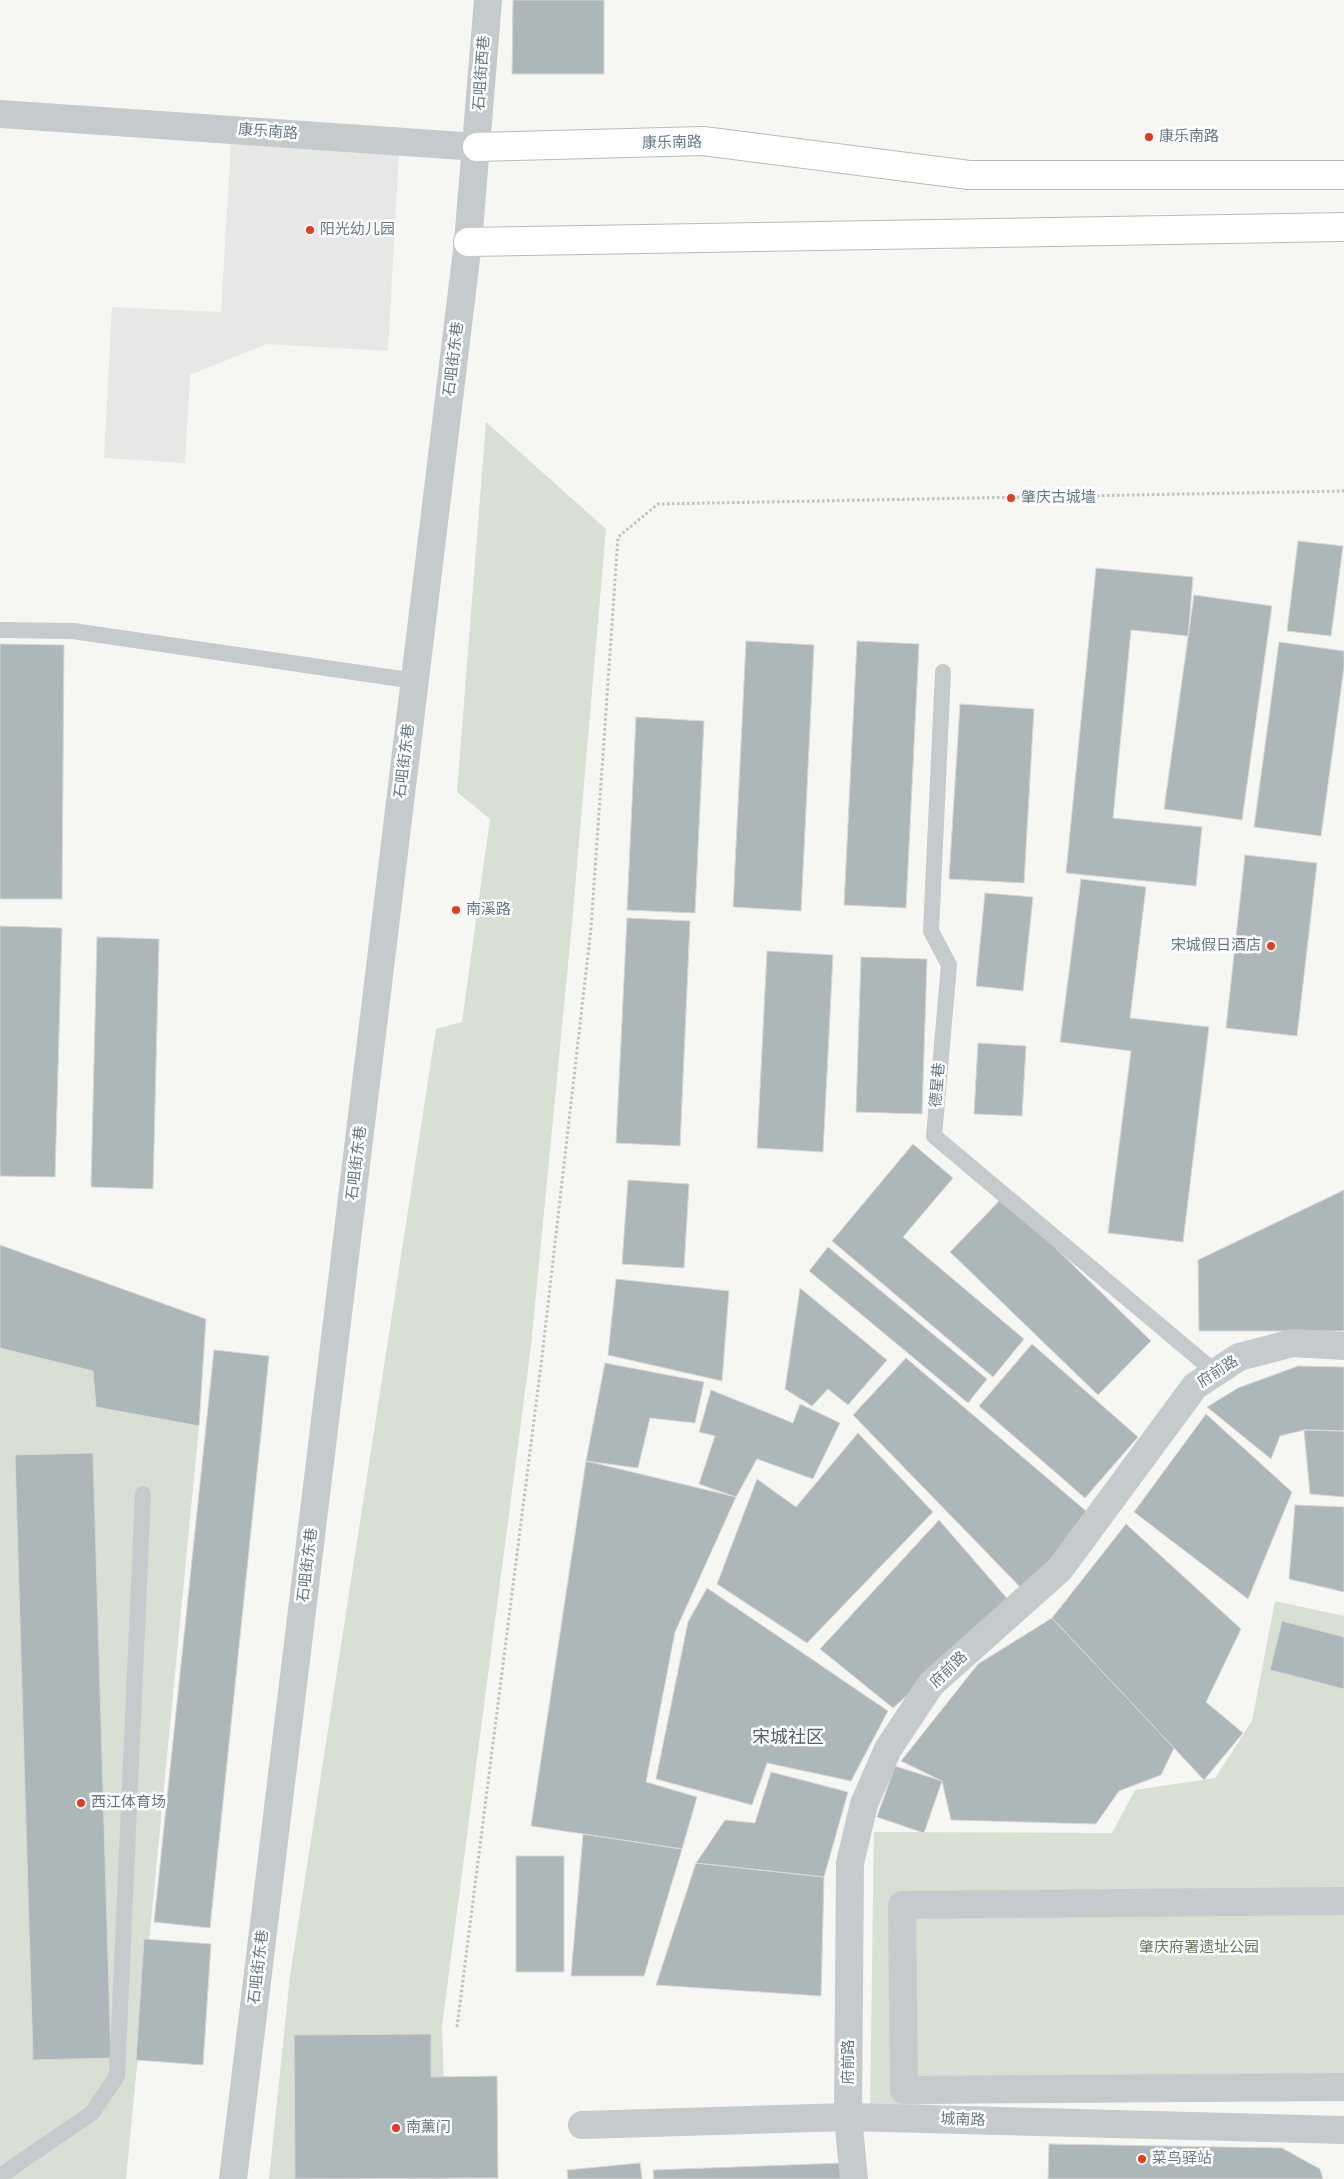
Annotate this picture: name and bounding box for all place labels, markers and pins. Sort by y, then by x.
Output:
place label: 康乐南路 [1159,128,1219,146]
marker: 康乐南路 [1143,131,1155,143]
place label: 阳光幼儿园 [320,221,395,239]
marker: 阳光幼儿园 [304,224,316,236]
place label: 肇庆古城墙 [1021,489,1096,507]
marker: 肇庆古城墙 [1005,492,1017,504]
place label: 南溪路 [466,901,511,919]
marker: 南溪路 [450,904,462,916]
place label: 宋城假日酒店 [1171,937,1261,955]
marker: 宋城假日酒店 [1265,940,1277,952]
place label: 西江体育场 [91,1794,166,1812]
marker: 西江体育场 [75,1797,87,1809]
place label: 南薰门 [406,2119,451,2137]
marker: 南薰门 [390,2122,402,2134]
place label: 菜鸟驿站 [1152,2150,1212,2168]
marker: 菜鸟驿站 [1136,2153,1148,2165]

